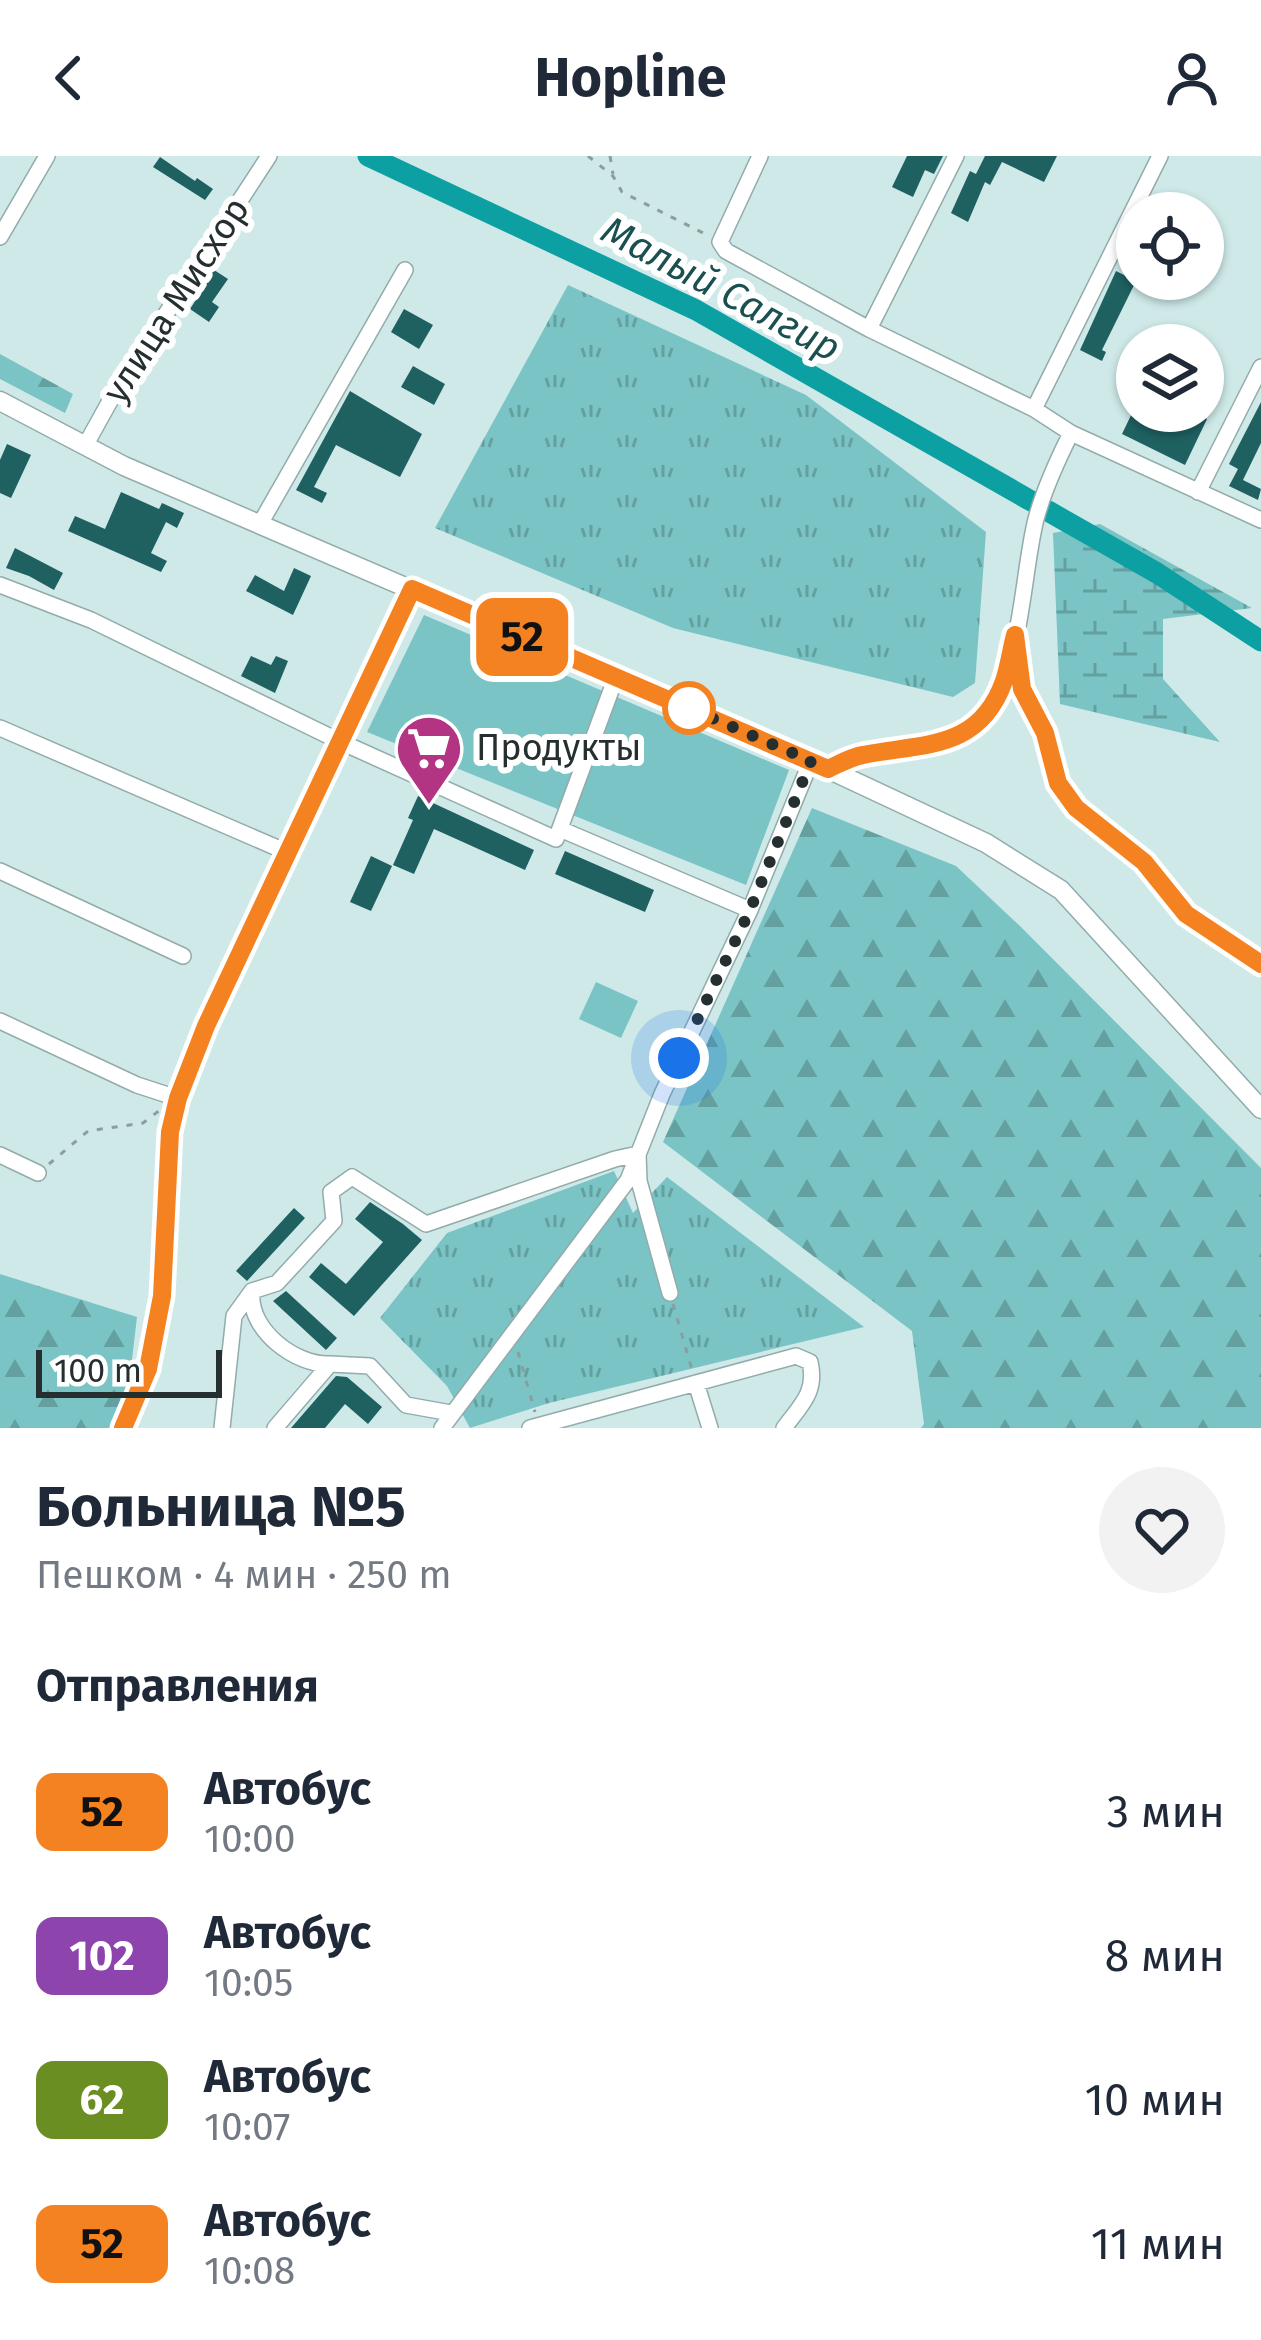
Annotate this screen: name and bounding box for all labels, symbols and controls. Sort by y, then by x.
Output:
icon: back [36,45,102,111]
icon: person [1159,45,1225,111]
text: Hopline [535,46,726,110]
street label: улица Мисхор [93,189,259,411]
map controls [1116,192,1224,432]
button: locate [1116,192,1224,300]
water label: Малый Салгир [594,207,848,371]
button: layers [1116,324,1224,432]
line badge: 52 [468,598,576,676]
text: 52 [500,612,544,662]
unlabelled marker [664,683,714,733]
supermarket icon: Продукты [394,713,464,807]
place label: Продукты [476,726,642,770]
your location [649,1028,709,1088]
scale bar [36,1344,222,1397]
text: 100 m [54,1351,142,1391]
button: heart [1099,1467,1225,1593]
text: Больница №5 [36,1473,406,1541]
text: Пешком · 4 мин · 250 m [36,1552,452,1598]
text: Отправления [36,1659,319,1713]
text: Автобус [204,1762,371,1816]
text: 3 мин [1107,1785,1225,1839]
text: 52 [80,1787,124,1837]
text: 10:00 [204,1816,296,1862]
text: Автобус [204,1906,371,1960]
text: 8 мин [1104,1929,1225,1983]
text: 102 [69,1931,135,1981]
text: 10:05 [204,1960,293,2006]
text: Автобус [204,2050,371,2104]
text: 10 мин [1085,2073,1225,2127]
text: 62 [80,2075,124,2125]
text: 10:07 [204,2104,290,2150]
text: Автобус [204,2194,371,2248]
text: 11 мин [1091,2217,1225,2271]
text: 52 [80,2219,124,2269]
text: 10:08 [204,2248,295,2294]

